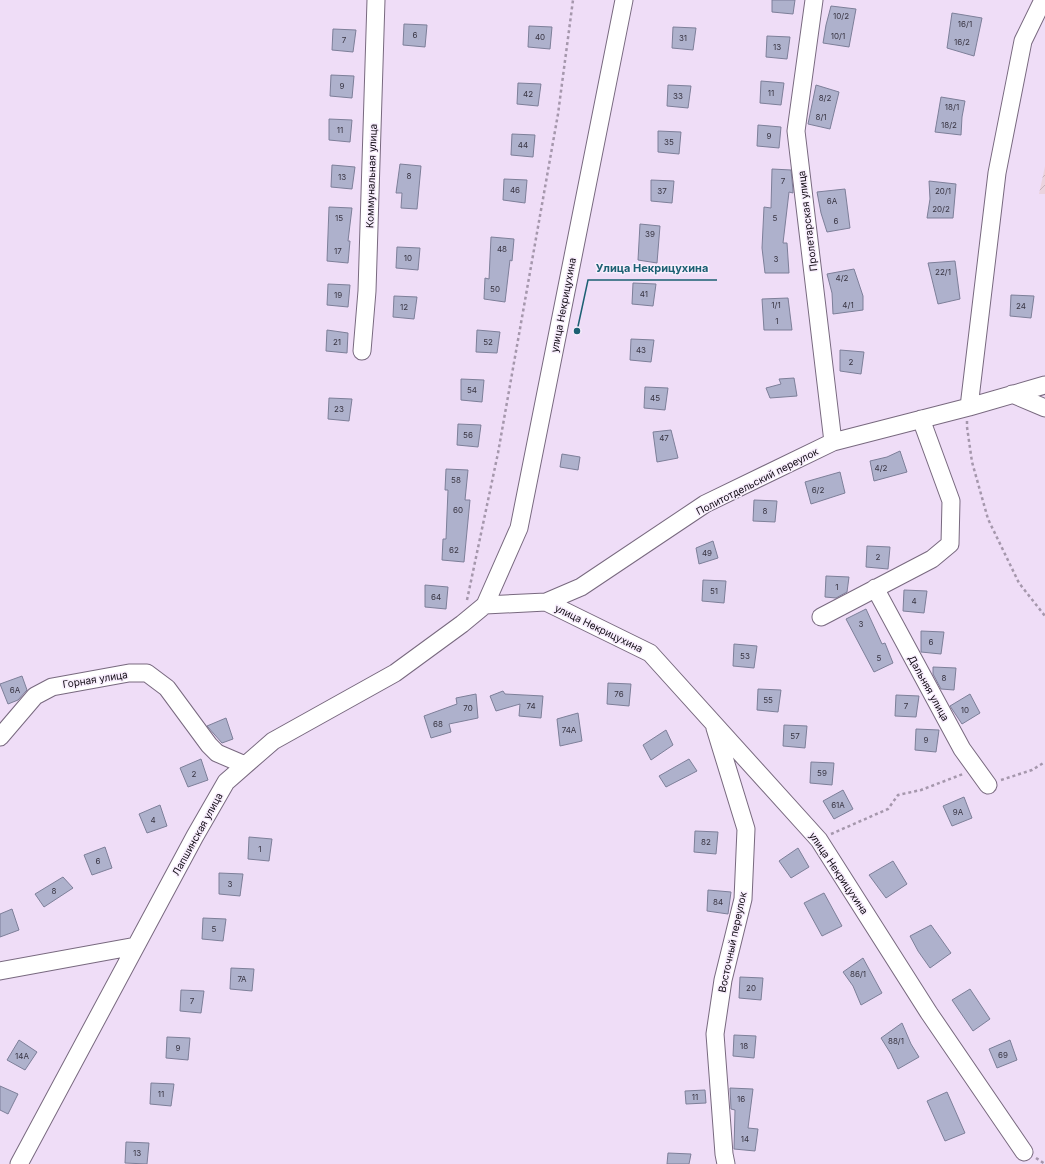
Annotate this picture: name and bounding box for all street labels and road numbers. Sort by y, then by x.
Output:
street label: Коммунальная улица [363,124,379,228]
street label: Пролетарская улица [795,170,819,272]
street label: улица Некрицухина [548,257,578,353]
street label: Политотдельский переулок [694,445,820,517]
street label: улица Некрицухина [553,601,645,655]
street label: Дальняя улица [906,653,952,723]
street label: Горная улица [62,668,128,690]
street label: Лапшинская улица [169,791,225,877]
street label: улица Некрицухина [807,830,871,916]
street label: Восточный переулок [715,890,749,993]

